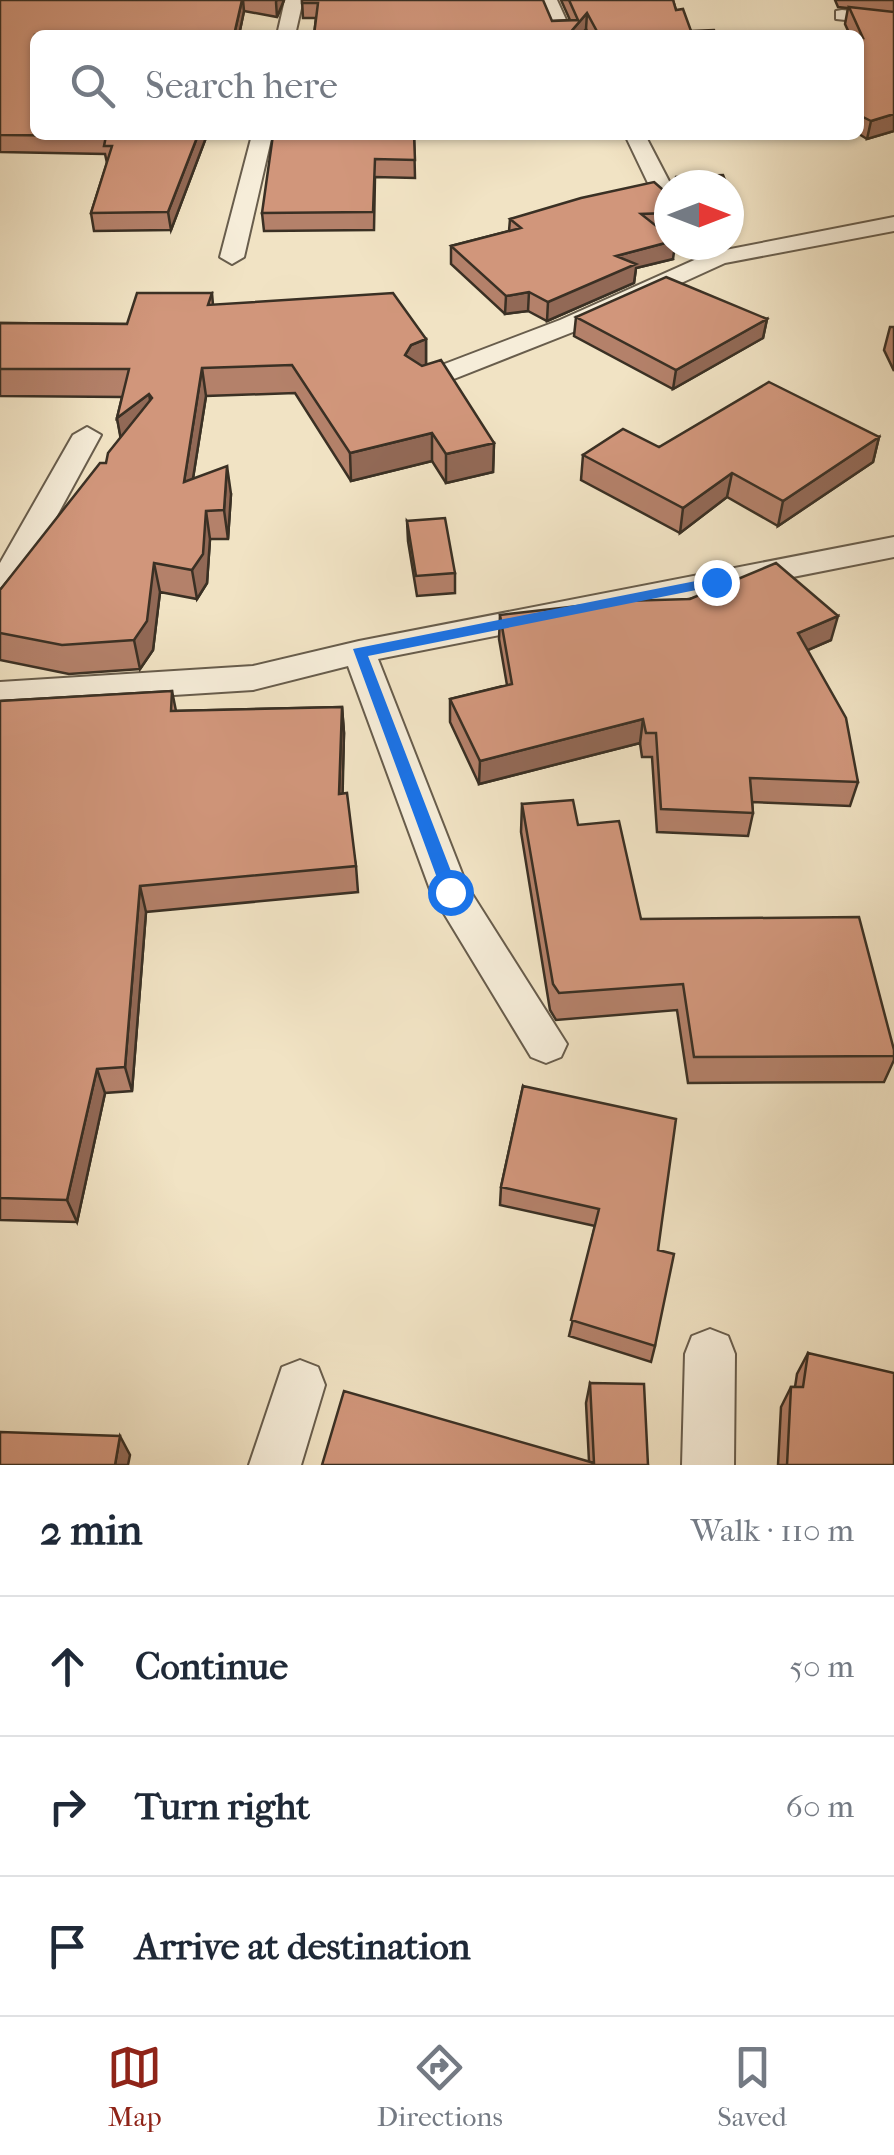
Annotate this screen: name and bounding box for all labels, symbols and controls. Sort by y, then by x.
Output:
search box [30,30,864,140]
icon: search [65,58,120,113]
text: Search here [145,63,338,108]
north arrow [654,170,744,260]
route end [694,560,740,606]
route start [428,870,474,916]
text: 2 min [40,1506,142,1555]
text: Walk · 110 m [691,1512,854,1549]
icon: ahead [40,1639,95,1694]
text: Continue [135,1644,288,1689]
text: 50 m [789,1648,854,1685]
icon: right [40,1779,95,1834]
text: Turn right [135,1784,310,1829]
text: 60 m [786,1788,854,1825]
icon: arrive [40,1919,95,1974]
text: Arrive at destination [135,1924,471,1969]
tab: Map [107,2040,162,2133]
tab: Directions [377,2040,503,2133]
tab: Saved [717,2040,787,2133]

